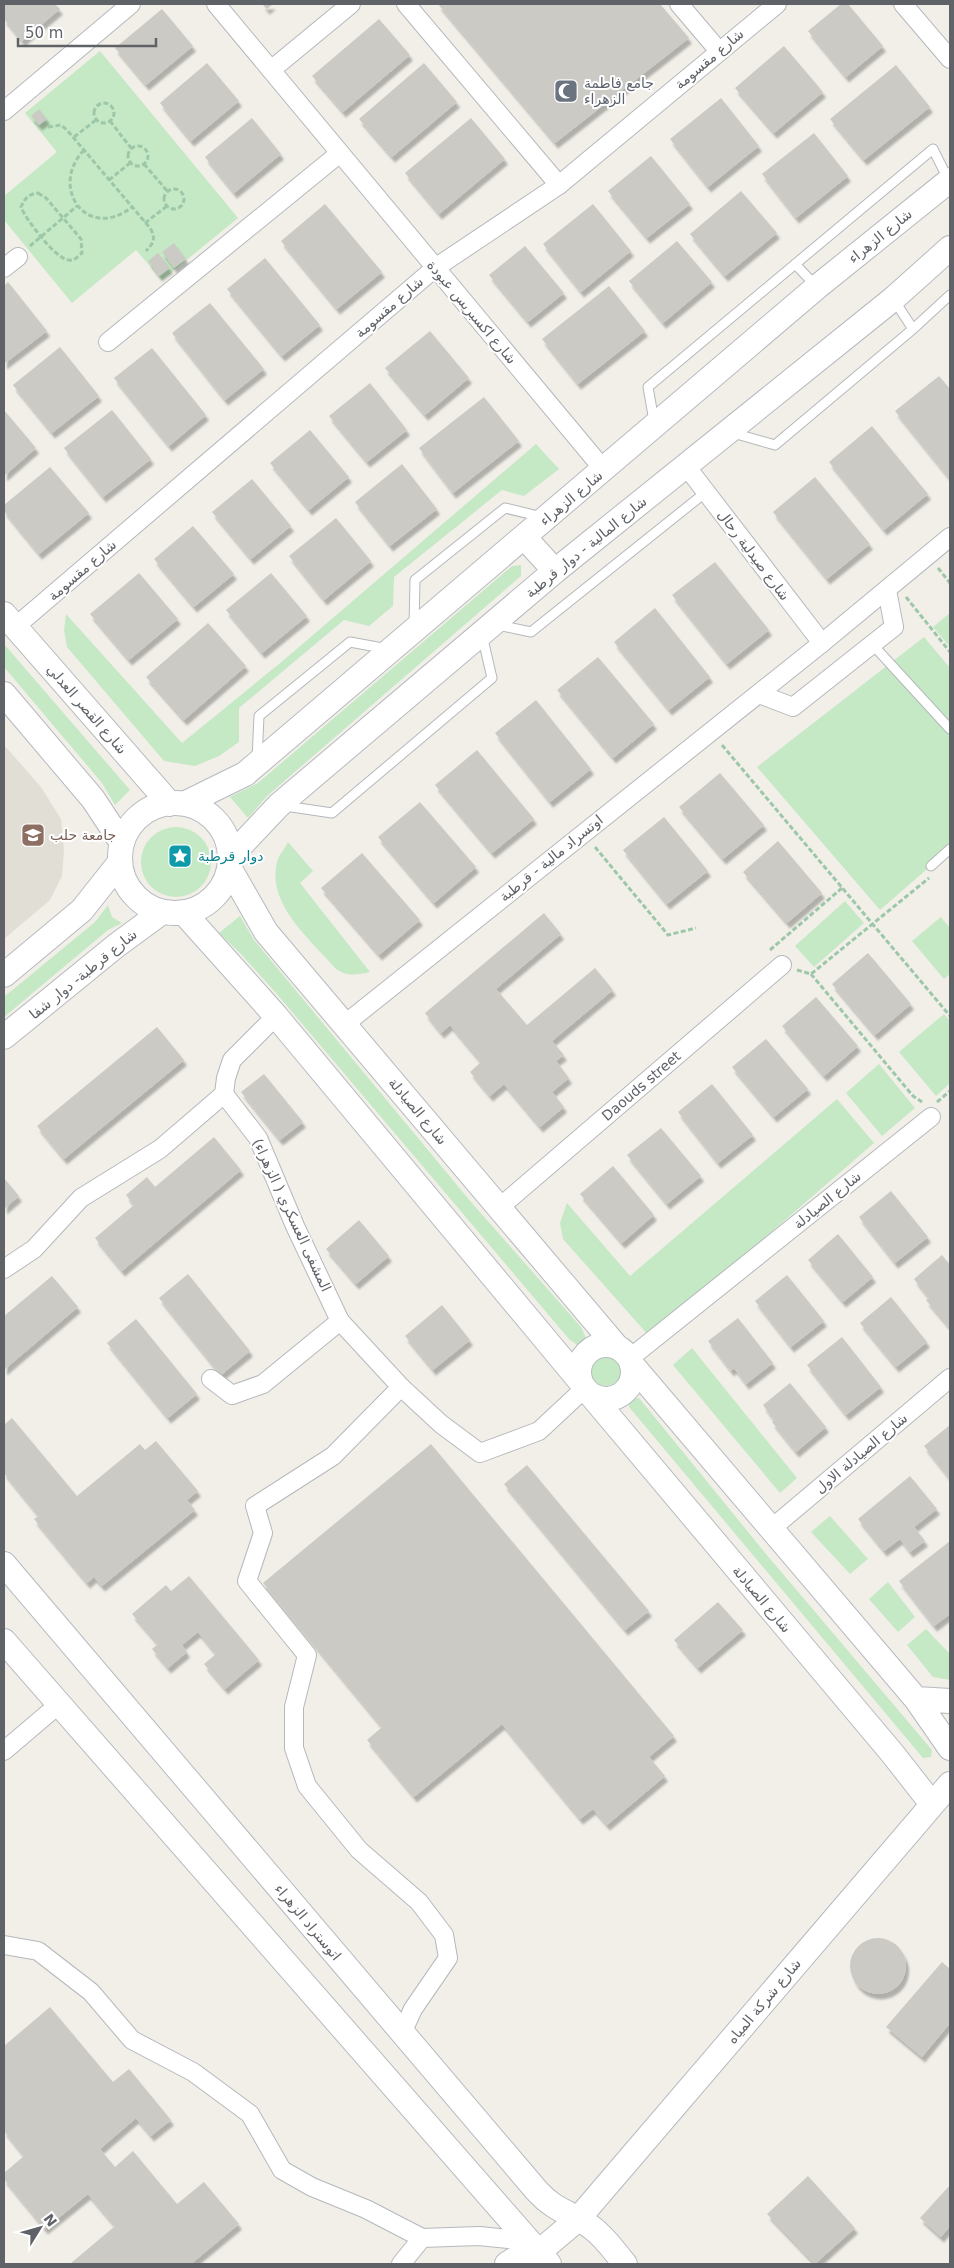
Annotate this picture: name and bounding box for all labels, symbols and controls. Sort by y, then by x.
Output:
scale bar [18,15,155,47]
text: 50 m [25,24,63,42]
street label: شارع مقسومة [671,26,747,93]
place label: جامع فاطمة الزهراء [584,75,654,108]
mosque icon: جامع فاطمة الزهراء [553,78,579,104]
street label: شارع الزهراء [845,206,916,267]
street label: شارع اكسبريس عبودة [423,257,520,368]
street label: شارع مقسومة [352,273,427,342]
street label: شارع الزهراء [536,467,606,530]
street label: شارع المالية - دوار قرطبة [522,493,651,602]
street label: شارع صيدلية رحال [714,507,793,604]
street label: شارع مقسومة [45,536,120,605]
street label: شارع القصر العدلي [43,661,130,758]
street label: اوتسراد مالية - قرطبة [496,811,607,905]
school or university icon: جامعة حلب [20,822,46,848]
place label: جامعة حلب [50,827,116,843]
place icon: دوار قرطبة [167,843,193,869]
place label: دوار قرطبة [198,848,263,865]
street label: شارع قرطبة- دوار شفا [26,926,141,1023]
street label: Daouds street [599,1047,684,1124]
street label: شارع الصيادلة [385,1074,451,1148]
street label: المشفى العسكري ( الزهراء) [249,1136,335,1295]
street label: شارع الصيادلة [790,1168,865,1233]
street label: شارع الصيادلة الاول [812,1410,911,1497]
street label: شارع الصيادلة [729,1562,795,1636]
street label: اتوستراد الزهراء [271,1881,345,1964]
street label: شارع شركة المياه [724,1955,805,2047]
north arrow [15,2203,65,2253]
text: N [40,2211,60,2230]

